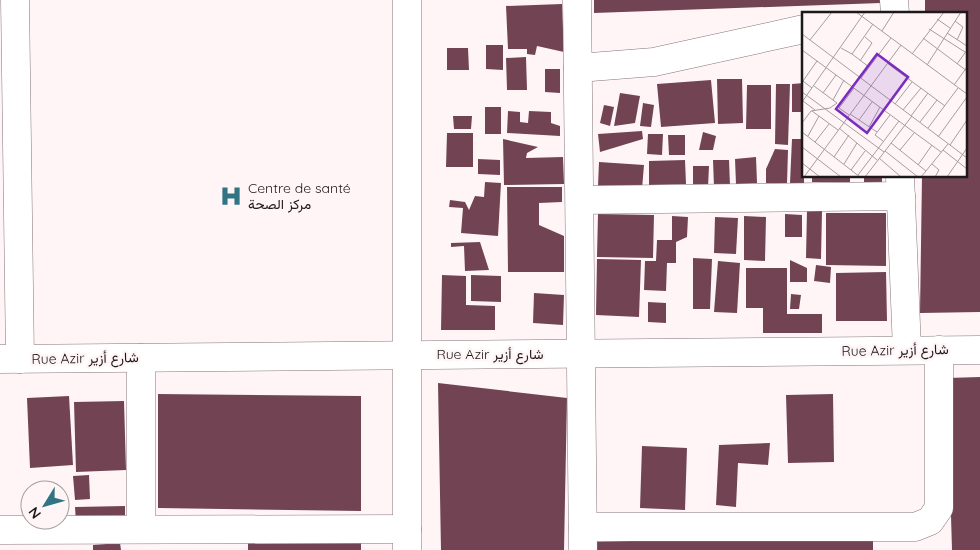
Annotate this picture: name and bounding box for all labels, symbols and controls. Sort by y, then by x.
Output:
inset map [802,12,968,178]
place label: Centre de santé مركز الصحة [248,179,351,213]
hospital icon: Centre de santé مركز الصحة [218,183,244,209]
street label: Rue Azir شارع أزير [841,340,949,362]
street label: Rue Azir شارع أزير [436,345,544,365]
street label: Rue Azir شارع أزير [31,348,139,370]
north arrow [20,480,70,530]
text: N [24,503,45,522]

